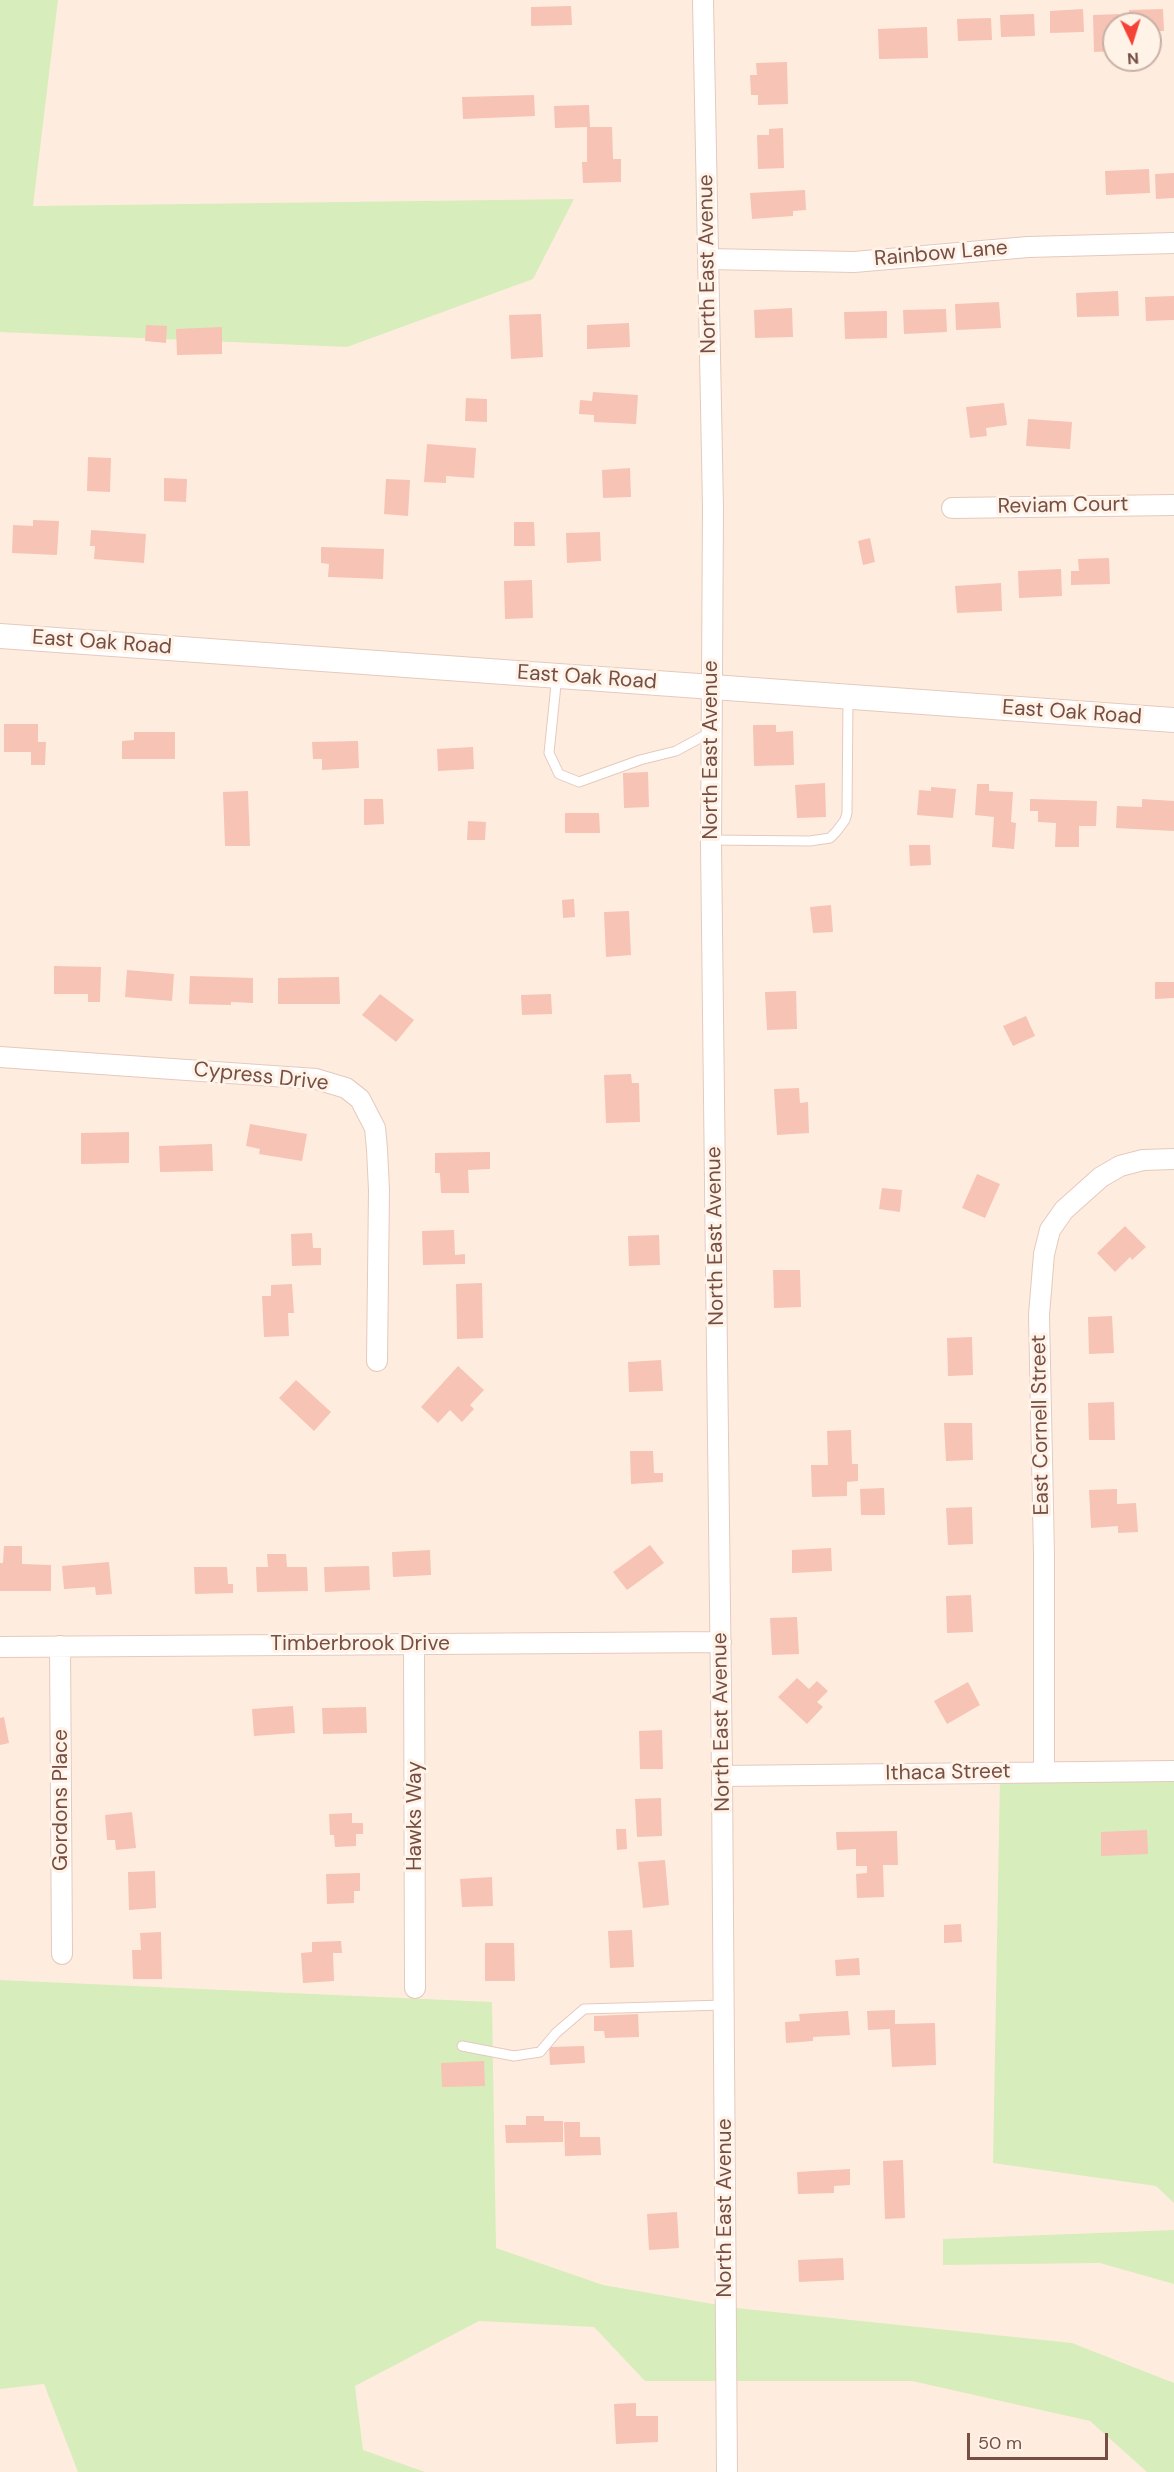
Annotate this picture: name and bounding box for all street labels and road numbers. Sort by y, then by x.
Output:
street label: North East Avenue [694,174,722,354]
street label: Rainbow Lane [873,236,1009,272]
street label: Reviam Court [997,492,1129,520]
street label: East Oak Road [31,626,173,660]
street label: North East Avenue [698,660,724,840]
street label: East Oak Road [516,661,658,695]
street label: East Oak Road [1001,696,1143,730]
street label: Cypress Drive [192,1057,330,1097]
street label: North East Avenue [702,1146,730,1326]
street label: East Cornell Street [1027,1334,1055,1516]
street label: Timberbrook Drive [270,1631,450,1657]
street label: North East Avenue [708,1632,736,1812]
street label: Gordons Place [48,1729,74,1871]
street label: Ithaca Street [885,1759,1011,1787]
street label: Hawks Way [402,1761,428,1871]
street label: North East Avenue [712,2118,738,2298]

